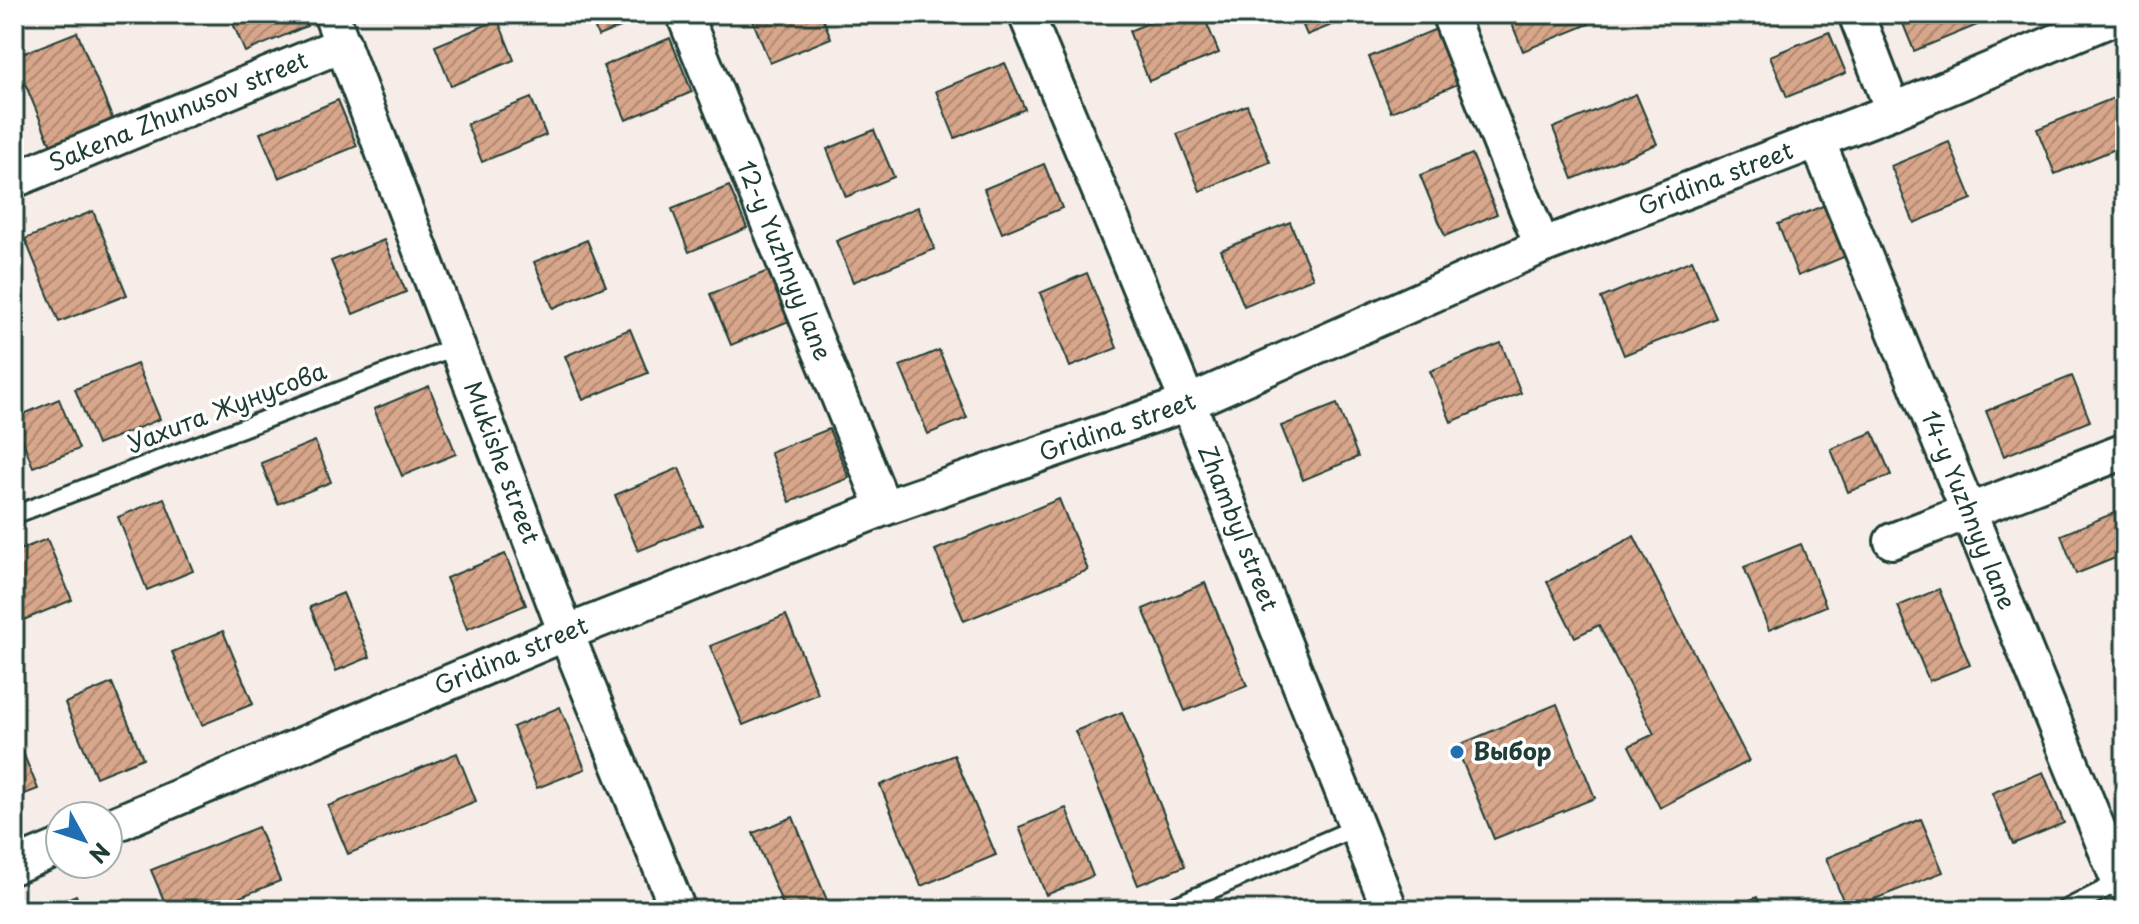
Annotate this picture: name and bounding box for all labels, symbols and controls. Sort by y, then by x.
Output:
street label: Sakena Zhunusov street [43,41,312,180]
street label: Gridina street [1632,131,1798,224]
street label: 12-y Yuzhnyy lane [729,154,842,365]
street label: Уахита Жунусова [121,352,331,461]
street label: Mukishe street [456,376,551,549]
street label: Gridina street [1034,382,1201,469]
street label: 14-y Yuzhnyy lane [1913,405,2027,615]
street label: Zhambyl street [1190,439,1289,616]
street label: Gridina street [428,606,593,703]
place label: Выбор [1473,732,1552,768]
marker: Выбор [1448,743,1466,761]
north arrow [44,800,124,880]
text: N [82,837,119,871]

